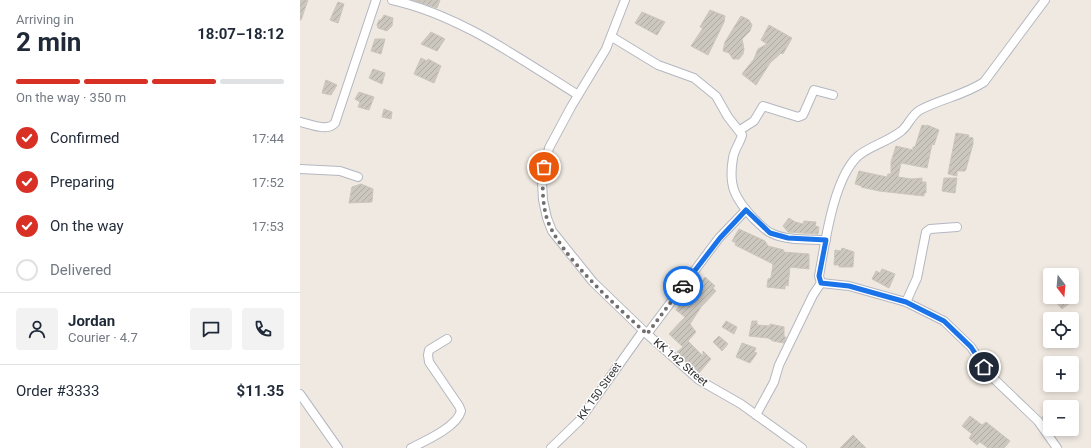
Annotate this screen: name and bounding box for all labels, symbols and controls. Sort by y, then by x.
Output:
text: Arriving in [16,12,74,27]
text: 18:07–18:12 [197,25,284,43]
text: 2 min [16,27,81,57]
text: On the way · 350 m [16,90,126,105]
icon: check [16,127,38,149]
text: Confirmed [50,129,120,147]
text: 17:44 [252,131,284,146]
pin [527,150,561,184]
icon: bag [533,156,555,178]
icon: check [16,171,38,193]
text: Preparing [50,173,114,191]
text: 17:52 [252,175,284,190]
icon: check [16,215,38,237]
text: On the way [50,217,124,235]
text: 17:53 [252,219,284,234]
text: Delivered [50,261,112,279]
courier [663,266,703,306]
north arrow [1043,268,1079,304]
map controls [1043,268,1079,436]
icon: car [672,275,694,297]
button: person [16,308,58,350]
button: chat [190,308,232,350]
button: phone [242,308,284,350]
text: Jordan [68,312,115,330]
button: locate [1043,312,1079,348]
text: Courier · 4.7 [68,330,138,345]
street label: KK 142 Street [651,336,711,389]
pin [967,350,1001,384]
icon: home [973,356,995,378]
button: + [1043,356,1079,392]
street label: KK 150 Street [575,360,624,422]
text: Order #3333 [16,382,99,400]
text: $11.35 [237,382,284,400]
button: − [1043,400,1079,436]

